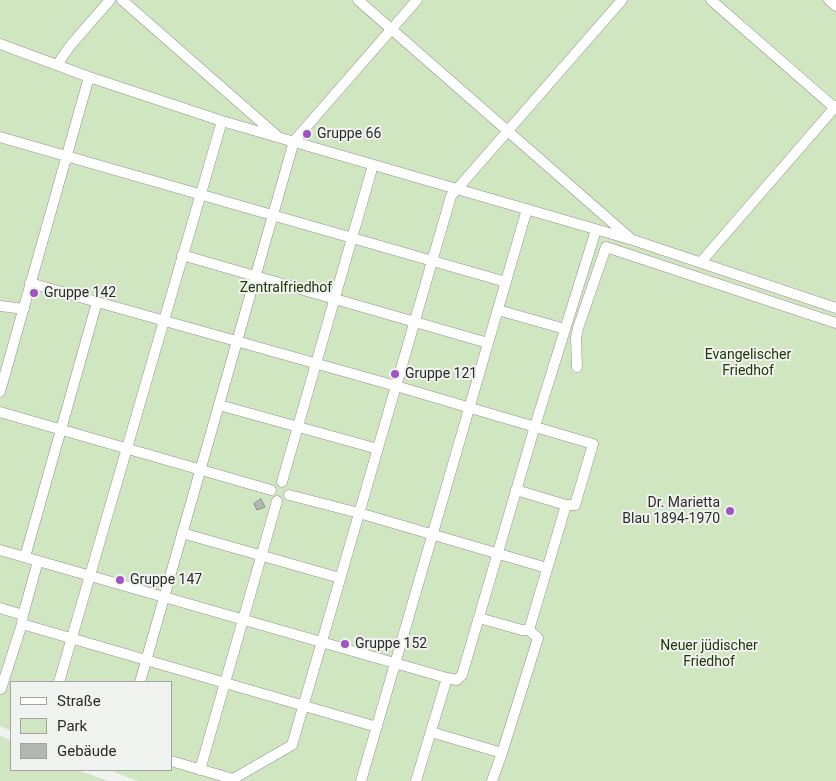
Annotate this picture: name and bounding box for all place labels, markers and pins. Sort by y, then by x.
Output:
place label: Gruppe 66 [317,126,381,142]
marker: Gruppe 66 [301,128,313,140]
place label: Gruppe 142 [44,285,116,301]
marker: Gruppe 142 [28,287,40,299]
place label: Gruppe 121 [405,366,477,382]
marker: Gruppe 121 [389,368,401,380]
place label: Dr. Marietta Blau 1894-1970 [622,495,720,528]
marker: Dr. Marietta Blau 1894-1970 [724,505,736,517]
place label: Gruppe 147 [130,572,202,588]
marker: Gruppe 147 [114,574,126,586]
place label: Gruppe 152 [355,636,427,652]
marker: Gruppe 152 [339,638,351,650]

